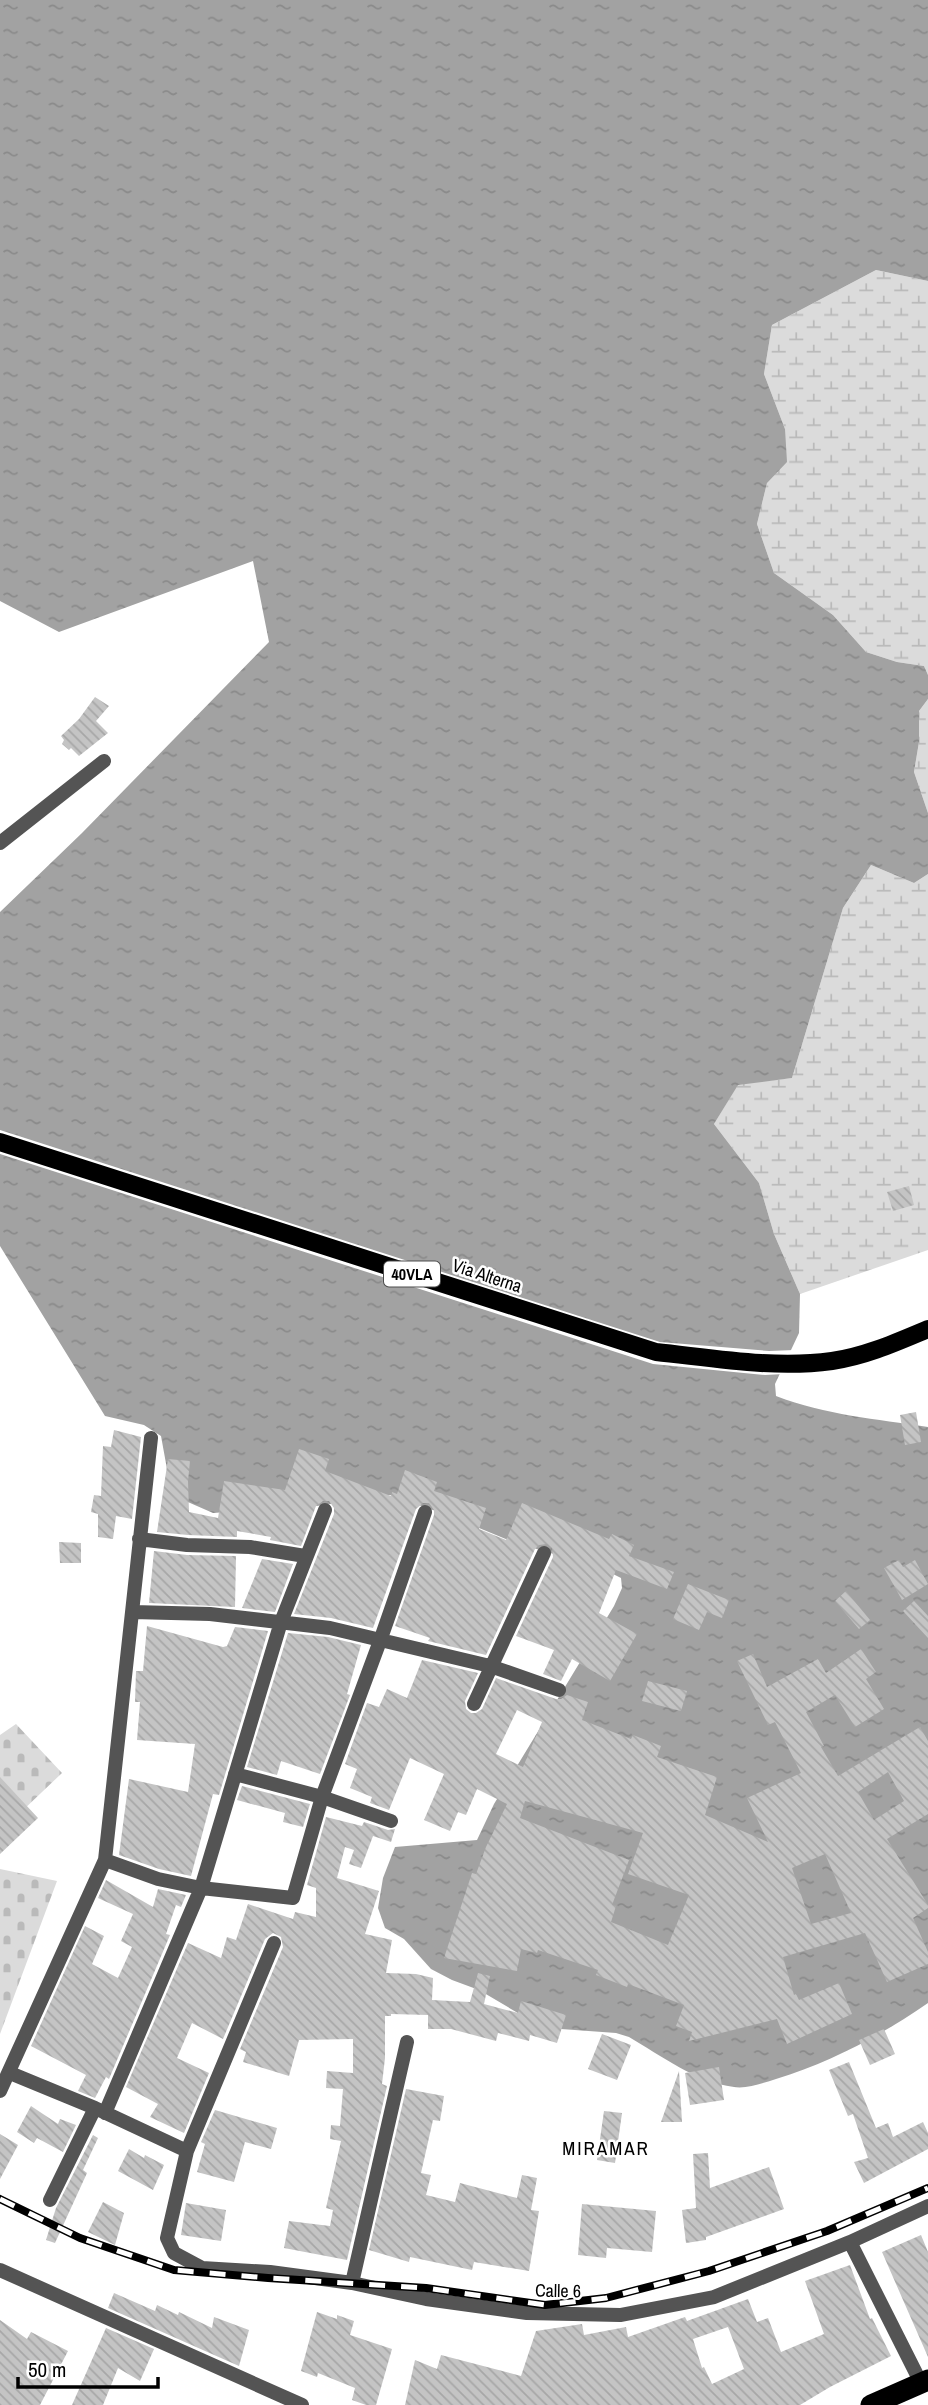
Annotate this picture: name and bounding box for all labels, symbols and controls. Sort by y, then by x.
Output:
street label: Via Alterna [449,1253,525,1299]
road number: 40VLA [384,1262,440,1286]
district label: MIRAMAR [562,2135,650,2161]
street label: Calle 6 [535,2278,581,2303]
scale bar [18,2346,158,2390]
text: 50 m [28,2355,66,2384]

